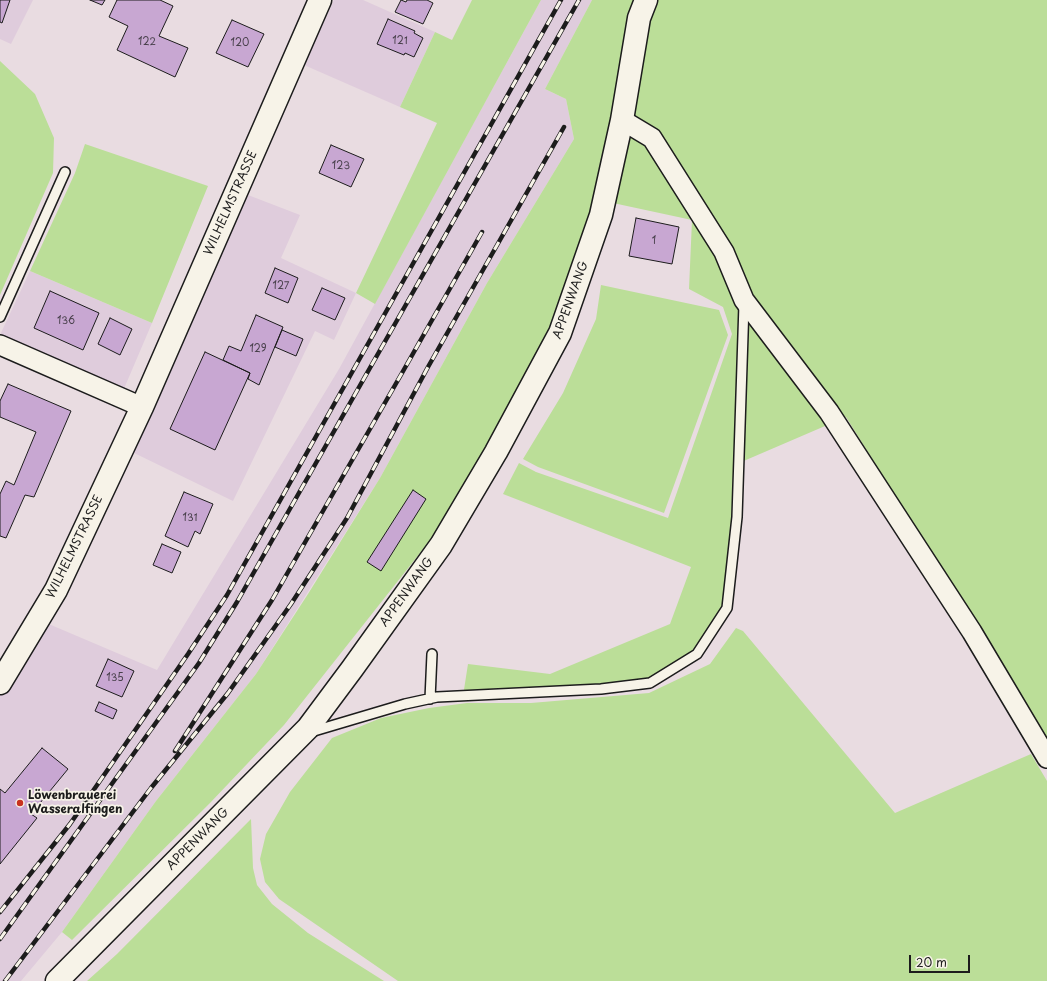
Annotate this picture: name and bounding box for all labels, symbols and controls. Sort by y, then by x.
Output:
house number: 121 [392,35,408,47]
house number: 122 [138,36,156,48]
house number: 120 [231,37,249,49]
street label: WILHELMSTRASSE [201,148,261,258]
house number: 123 [332,160,350,172]
house number: 1 [652,235,656,247]
street label: APPENWANG [550,259,592,341]
house number: 127 [273,280,289,292]
house number: 136 [57,315,75,327]
house number: 129 [249,343,267,355]
street label: WILHELMSTRASSE [44,493,106,601]
house number: 131 [183,512,197,524]
street label: APPENWANG [377,555,437,629]
house number: 135 [106,672,124,684]
place label: Löwenbrauerei Wasseralfingen [28,789,122,817]
marker: Löwenbrauerei Wasseralfingen [15,798,25,808]
street label: APPENWANG [164,805,232,873]
scale bar [911,947,972,973]
text: 20 m [916,953,947,971]

